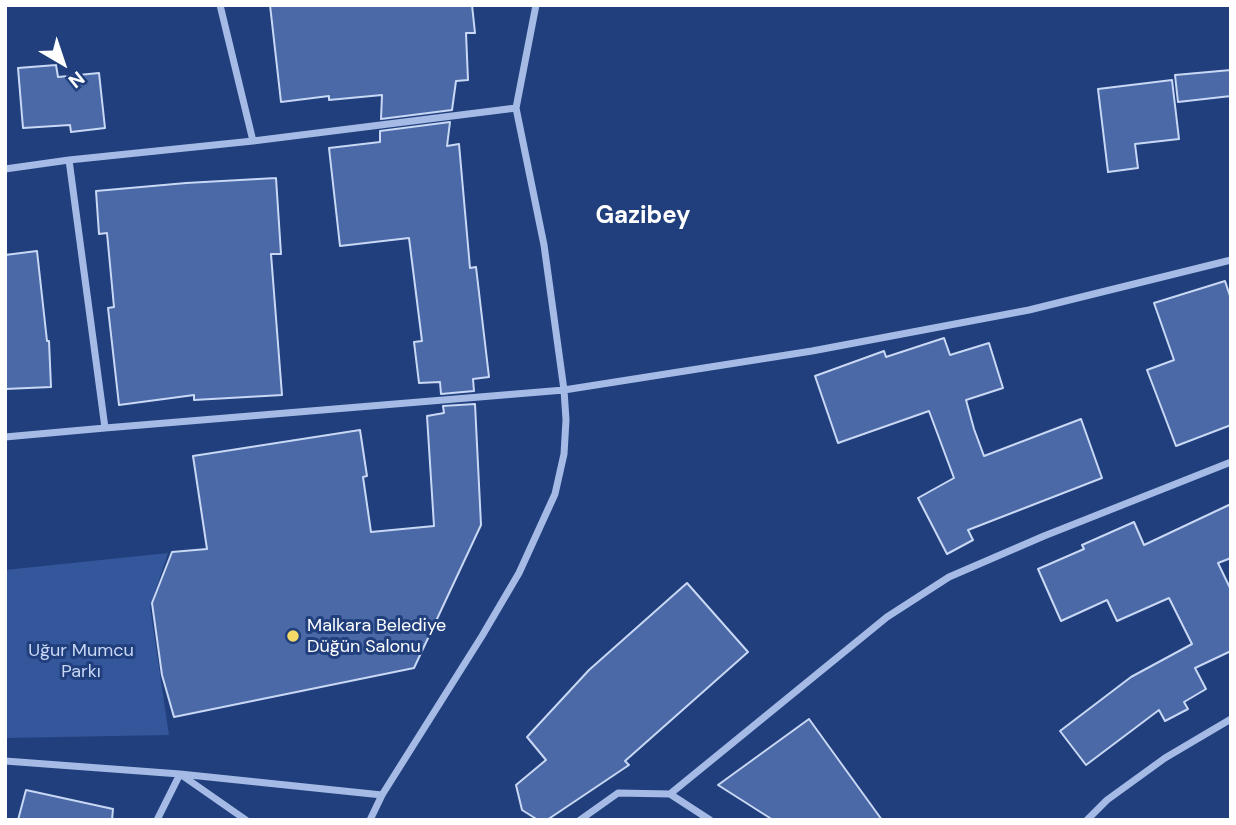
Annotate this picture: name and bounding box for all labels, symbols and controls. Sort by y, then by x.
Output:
north arrow [28,28,98,98]
text: N [63,66,90,94]
district label: Gazibey [595,203,691,231]
place label: Malkara Belediye Düğün Salonu [307,615,446,658]
marker: Malkara Belediye Düğün Salonu [285,628,301,644]
park label: Uğur Mumcu Parkı [28,640,134,682]

